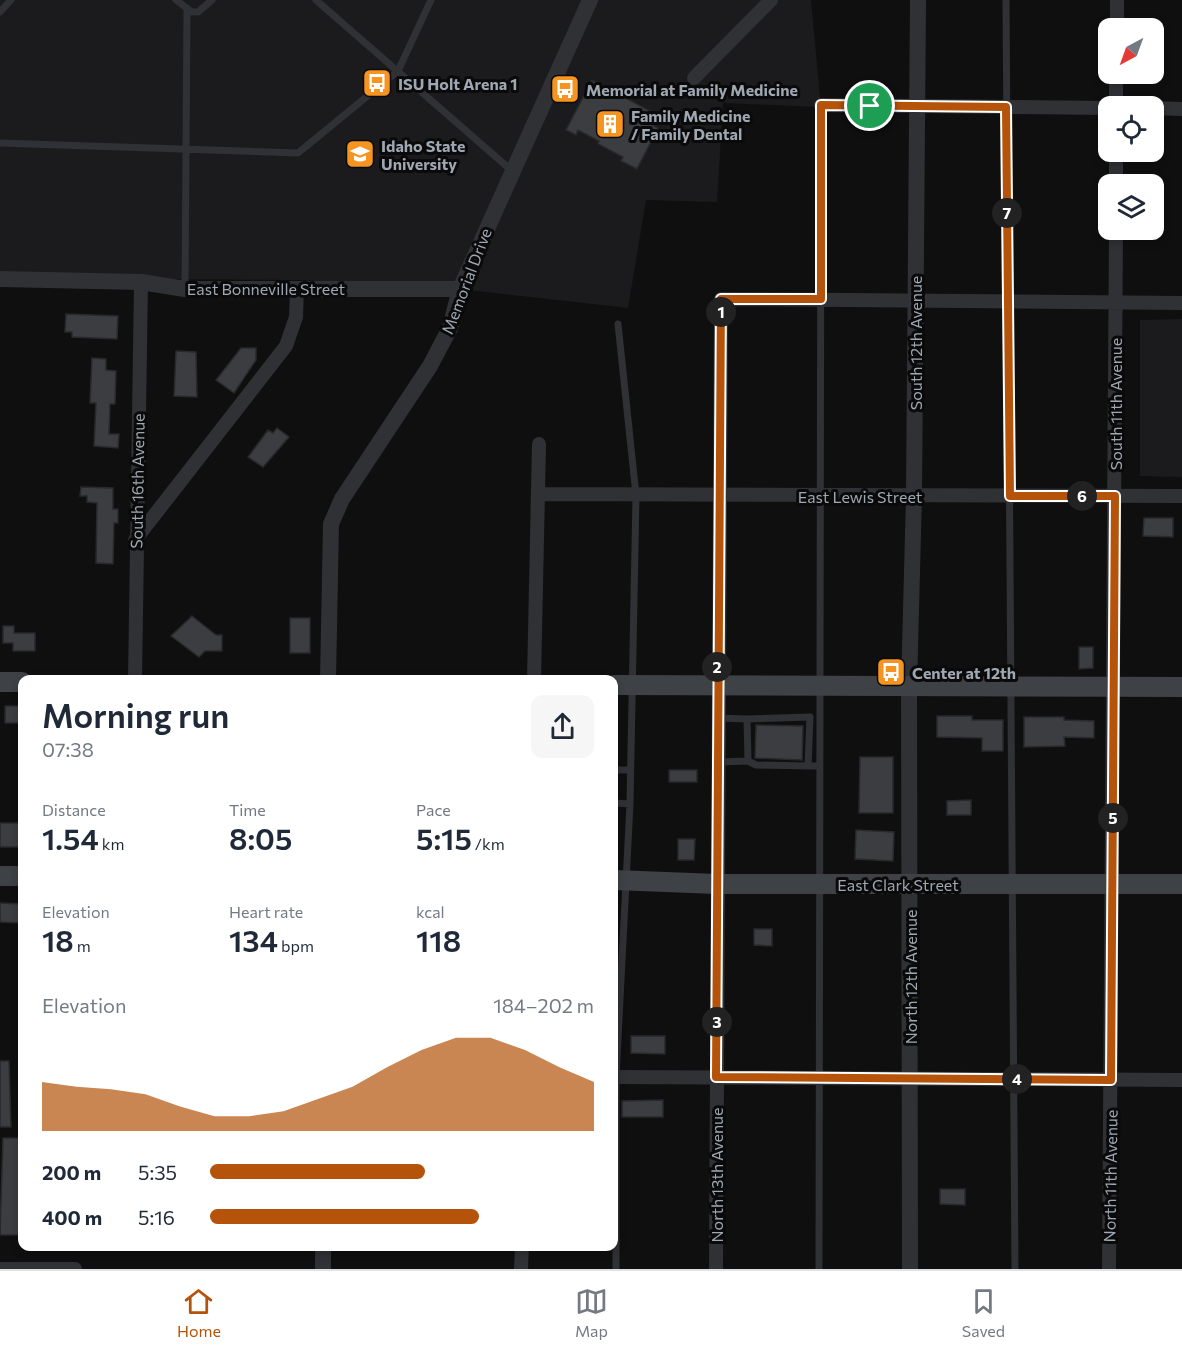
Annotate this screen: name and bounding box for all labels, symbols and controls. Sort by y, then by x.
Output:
north arrow [1098,18,1164,84]
map controls [1098,18,1164,240]
bus stop icon: ISU Holt Arena 1 [361,67,393,99]
bus stop icon: Memorial at Family Medicine [549,73,581,105]
place label: ISU Holt Arena 1 [398,74,517,93]
place label: Memorial at Family Medicine [586,80,798,99]
pin [844,80,895,131]
icon: arrive [853,89,886,122]
button: locate [1098,96,1164,162]
place label: Family Medicine / Family Dental [631,106,750,143]
building icon: Family Medicine / Family Dental [594,108,626,140]
place label: Idaho State University [381,136,465,173]
school or university icon: Idaho State University [344,138,376,170]
button: layers [1098,174,1164,240]
pin: 7 [992,198,1022,228]
text: 7 [1003,203,1011,222]
street label: Memorial Drive [437,225,495,337]
street label: South 12th Avenue [906,276,925,410]
street label: East Bonneville Street [187,279,346,298]
pin: 1 [706,297,736,327]
text: 1 [717,302,725,321]
street label: South 11th Avenue [1106,338,1125,470]
street label: South 16th Avenue [126,413,148,549]
pin: 6 [1067,481,1097,511]
text: 6 [1077,486,1087,505]
street label: East Lewis Street [798,487,923,506]
pin: 2 [702,652,732,682]
bus stop icon: Center at 12th [875,656,907,688]
text: 2 [712,657,722,676]
place label: Center at 12th [912,663,1016,682]
text: Morning run [42,694,229,735]
button: share [531,695,594,758]
text: 07:38 [42,737,94,761]
text: Distance [42,800,106,819]
text: Time [229,800,266,819]
text: Pace [416,800,451,819]
pin: 5 [1098,803,1128,833]
text: 5 [1108,808,1118,827]
text: 1.54 [42,819,99,856]
text: 8:05 [229,819,292,856]
text: 5:15 [416,819,472,856]
text: km [99,834,124,853]
text: /km [472,834,505,853]
street label: East Clark Street [837,875,959,894]
text: Elevation [42,902,110,921]
text: Heart rate [229,902,303,921]
text: kcal [416,902,445,921]
street label: North 12th Avenue [901,910,920,1044]
text: 18 [42,921,74,958]
text: 134 [229,921,278,958]
text: 118 [416,921,461,958]
text: m [74,936,91,955]
text: bpm [278,936,314,955]
text: Elevation [42,993,127,1017]
text: 184–202 m [493,993,594,1017]
pin: 3 [702,1007,732,1037]
text: 3 [712,1012,722,1031]
pin: 4 [1002,1064,1032,1094]
text: 4 [1012,1069,1022,1088]
street label: North 13th Avenue [707,1108,726,1242]
street label: North 11th Avenue [1099,1110,1121,1242]
text: 200 m [42,1160,101,1184]
text: 5:35 [138,1160,177,1184]
text: 400 m [42,1205,102,1229]
text: 5:16 [138,1205,175,1229]
tab: Home [177,1285,221,1340]
tab: Map [575,1285,608,1340]
tab: Saved [962,1285,1005,1340]

